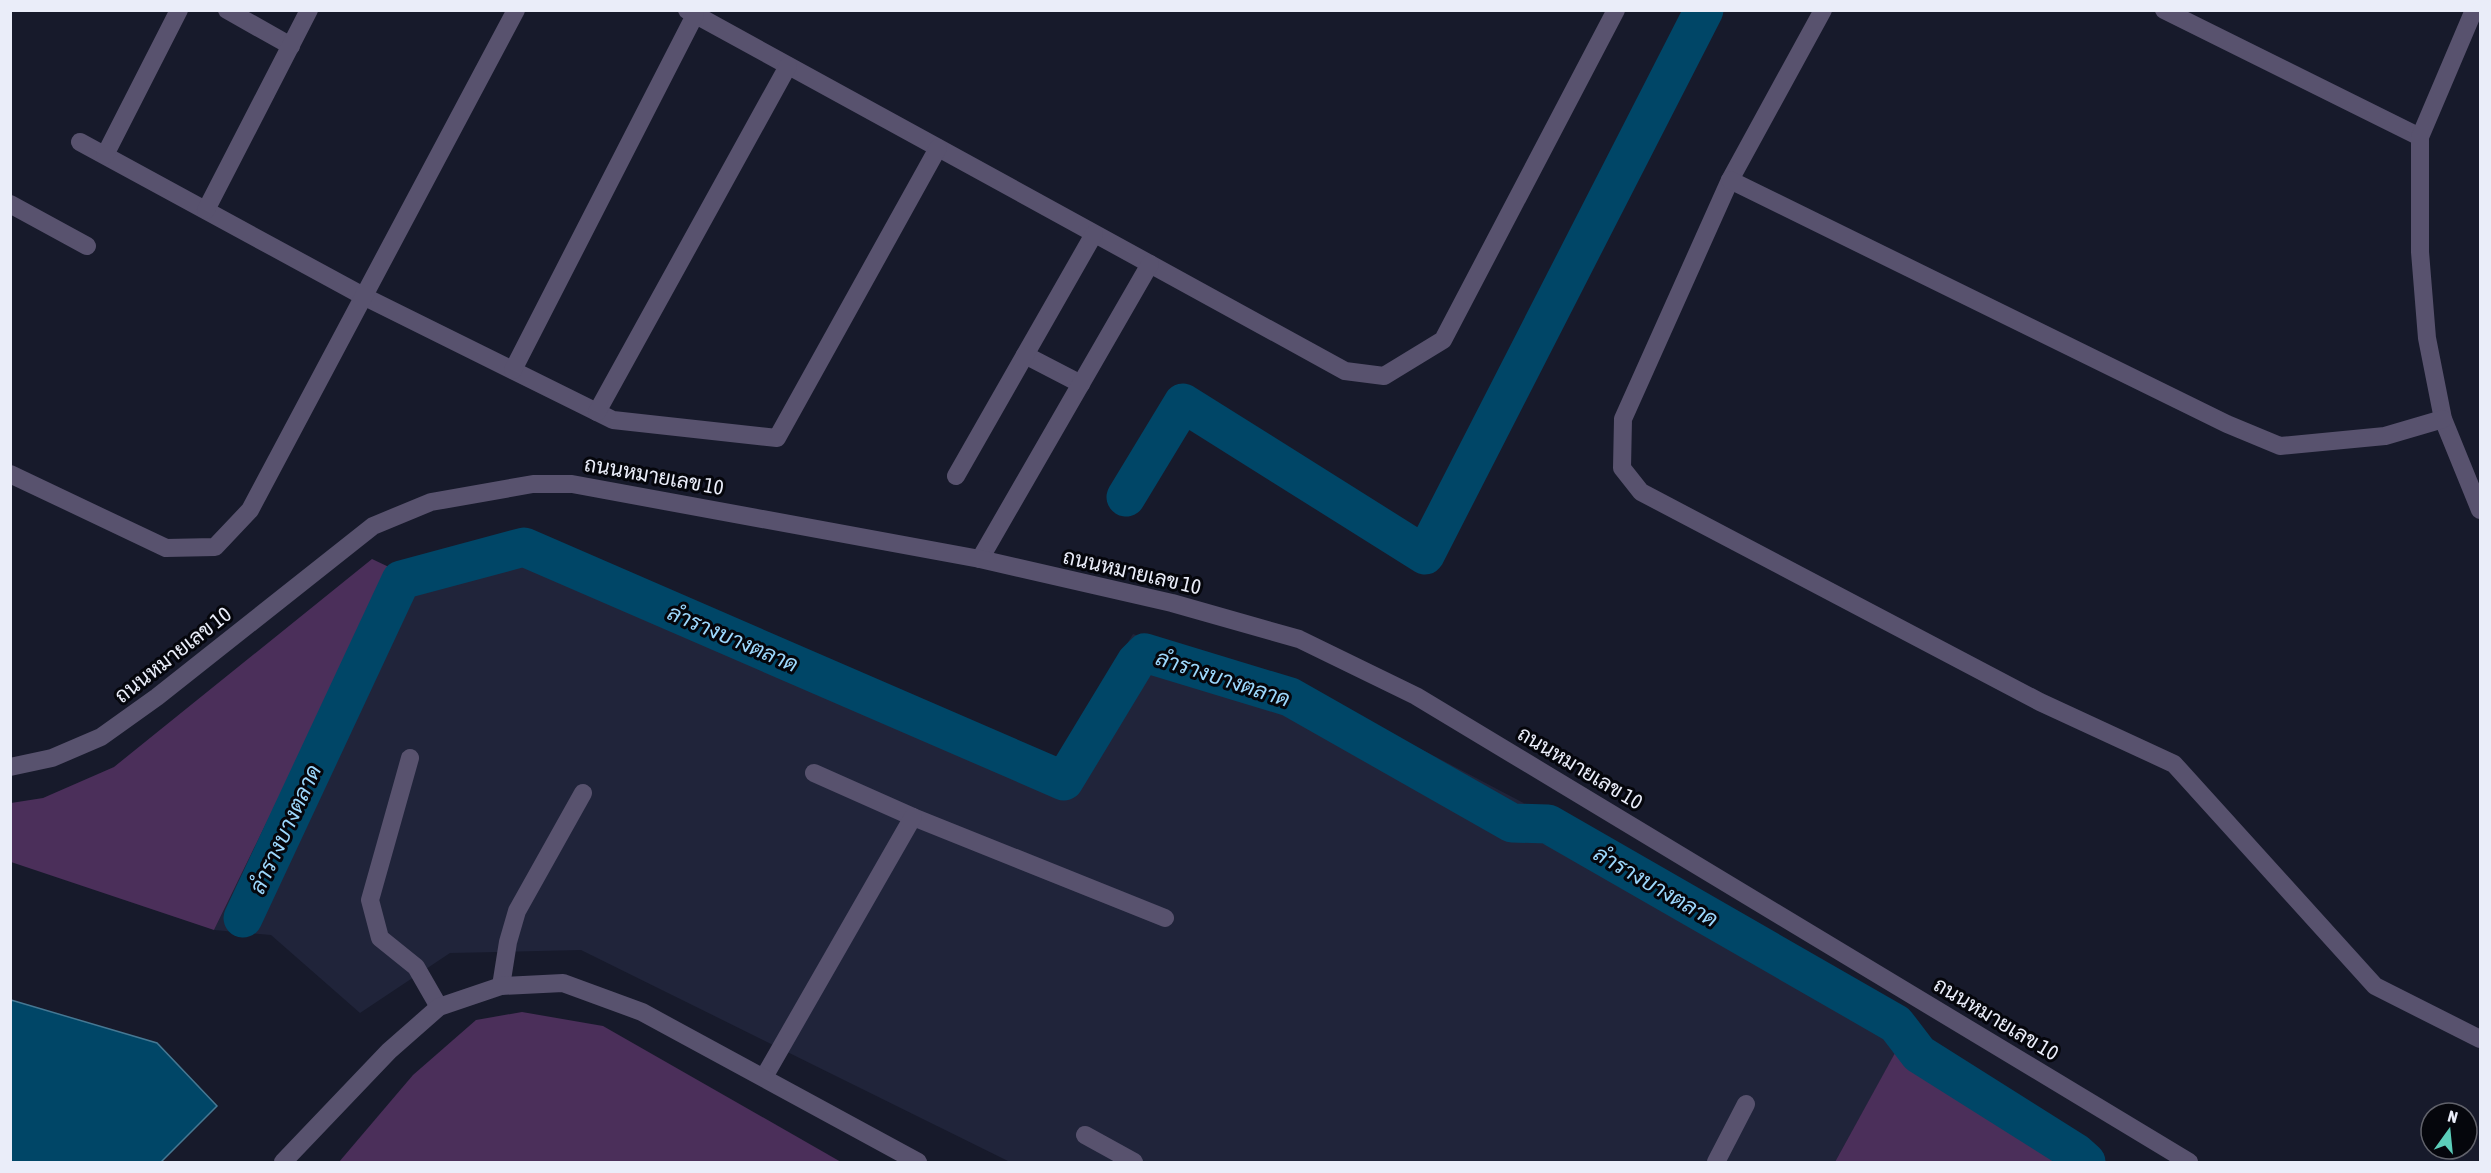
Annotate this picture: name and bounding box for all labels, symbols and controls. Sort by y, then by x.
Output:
street label: ถนนหมายเลข 10 [583,451,726,499]
street label: ถนนหมายเลข 10 [1061,543,1204,599]
water label: ลำรางบางตลาด [664,599,802,677]
street label: ถนนหมายเลข 10 [109,601,235,707]
water label: ลำรางบางตลาด [1153,644,1293,712]
street label: ถนนหมายเลข 10 [1514,720,1647,814]
water label: ลำรางบางตลาด [244,760,326,898]
water label: ลำรางบางตลาด [1589,840,1723,932]
street label: ถนนหมายเลข 10 [1930,971,2063,1065]
north arrow [2419,1101,2479,1161]
text: N [2446,1107,2460,1126]

